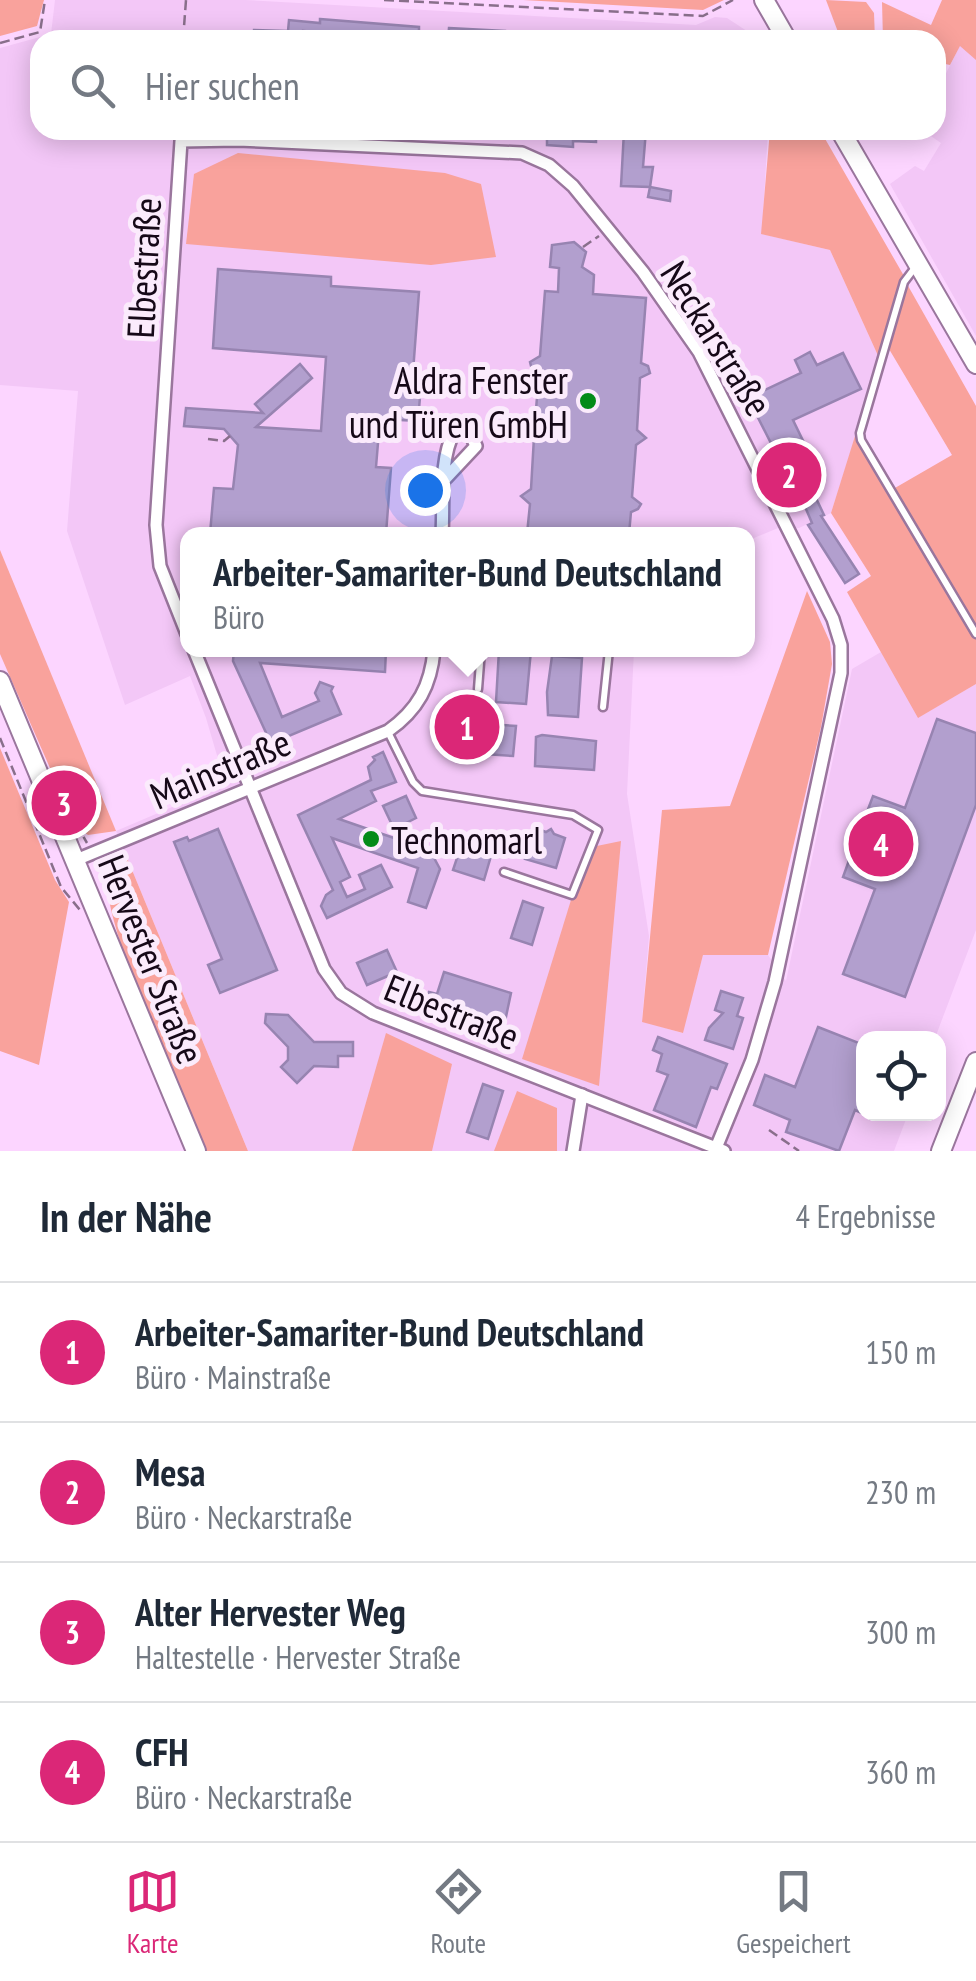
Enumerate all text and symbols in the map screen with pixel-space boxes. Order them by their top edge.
search box [30,30,946,140]
icon: search [65,58,120,113]
text: Hier suchen [145,61,300,110]
street label: Elbestraße [115,197,171,339]
street label: Neckarstraße [650,252,784,424]
place label: Aldra Fenster und Türen GmbH [349,355,569,448]
marker: Aldra Fenster und Türen GmbH [577,390,599,412]
pin: 2 [756,438,822,512]
your location [400,465,451,516]
popup [180,527,755,657]
text: Arbeiter-Samariter-Bund Deutschland [213,547,722,596]
text: Büro [213,596,265,638]
pin: 1 [434,690,500,764]
street label: Mainstraße [143,717,297,819]
pin: 3 [32,766,96,840]
pin: 4 [848,806,914,882]
place label: Technomarl [391,815,542,864]
marker: Technomarl [360,828,382,850]
street label: Hervester Straße [88,848,216,1070]
street label: Elbestraße [378,962,526,1060]
map controls [856,1031,946,1121]
button: locate [856,1031,946,1121]
text: In der Nähe [40,1189,212,1244]
text: 4 Ergebnisse [796,1195,936,1237]
text: Arbeiter-Samariter-Bund Deutschland [135,1307,644,1356]
text: 1 [65,1331,80,1373]
text: 150 m [865,1331,936,1373]
text: Büro · Mainstraße [135,1356,331,1398]
text: Mesa [135,1447,206,1496]
text: 2 [65,1471,80,1513]
text: 230 m [865,1471,936,1513]
text: Büro · Neckarstraße [135,1496,353,1538]
text: Alter Hervester Weg [135,1587,406,1636]
text: 3 [65,1611,80,1653]
text: 300 m [865,1611,936,1653]
text: Haltestelle · Hervester Straße [135,1636,461,1678]
text: CFH [135,1727,189,1776]
text: 4 [65,1751,80,1793]
text: 360 m [865,1751,936,1793]
text: Büro · Neckarstraße [135,1776,353,1818]
tab: Karte [125,1864,180,1961]
tab: Route [430,1864,486,1961]
tab: Gespeichert [736,1864,851,1961]

